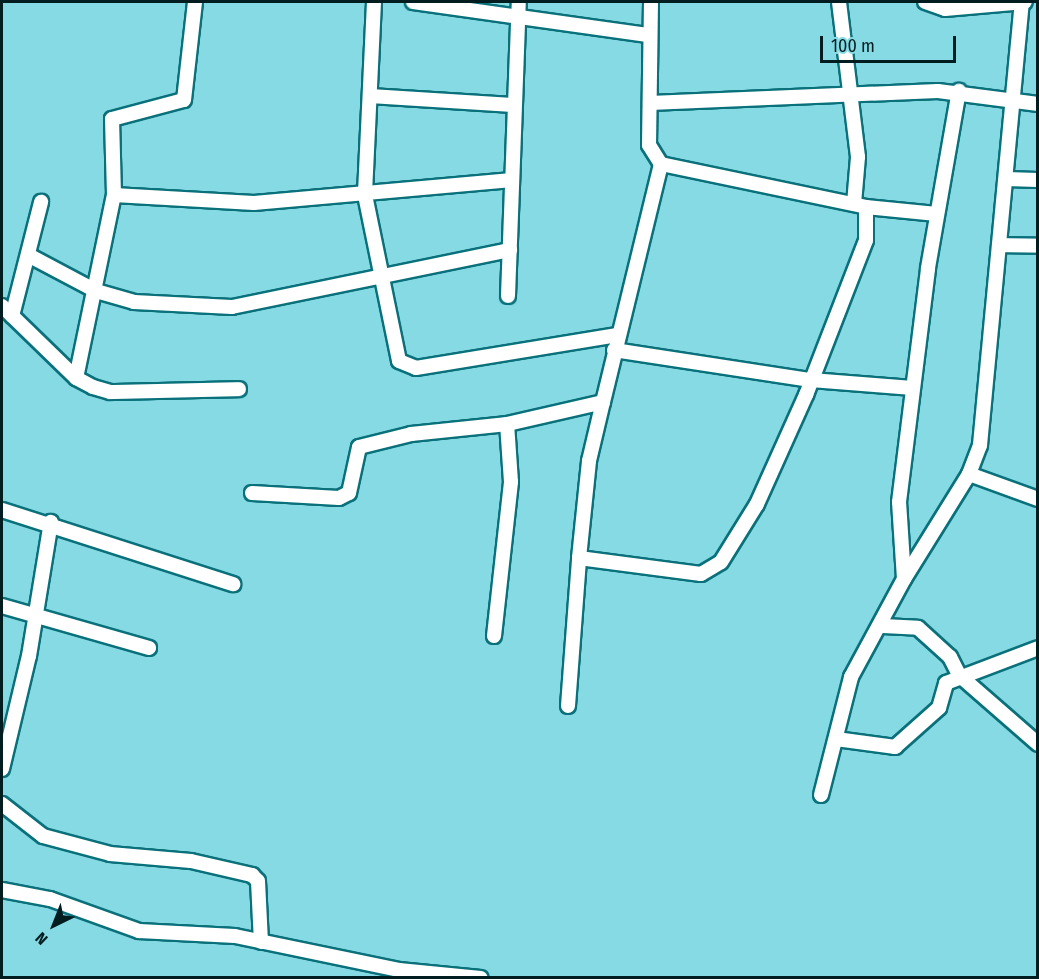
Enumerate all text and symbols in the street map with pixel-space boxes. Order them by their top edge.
scale bar [823,24,960,62]
text: 100 m [831,35,875,57]
north arrow [24,895,84,955]
text: N [31,928,51,949]

